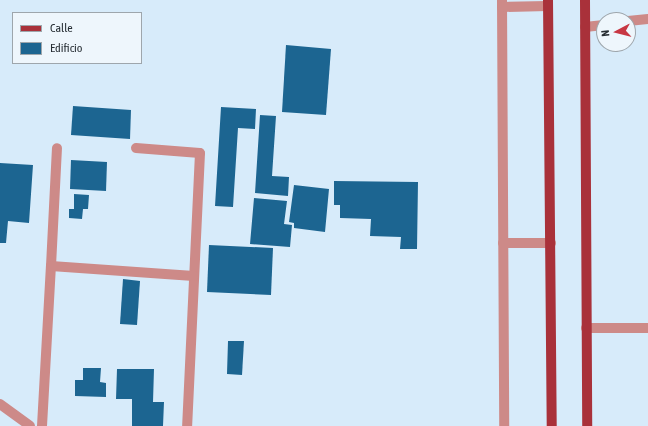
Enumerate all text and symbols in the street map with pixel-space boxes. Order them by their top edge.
legend [12,12,142,64]
north arrow [596,12,636,52]
text: Calle [50,21,73,35]
text: N [599,29,611,37]
text: Edificio [50,41,82,55]

